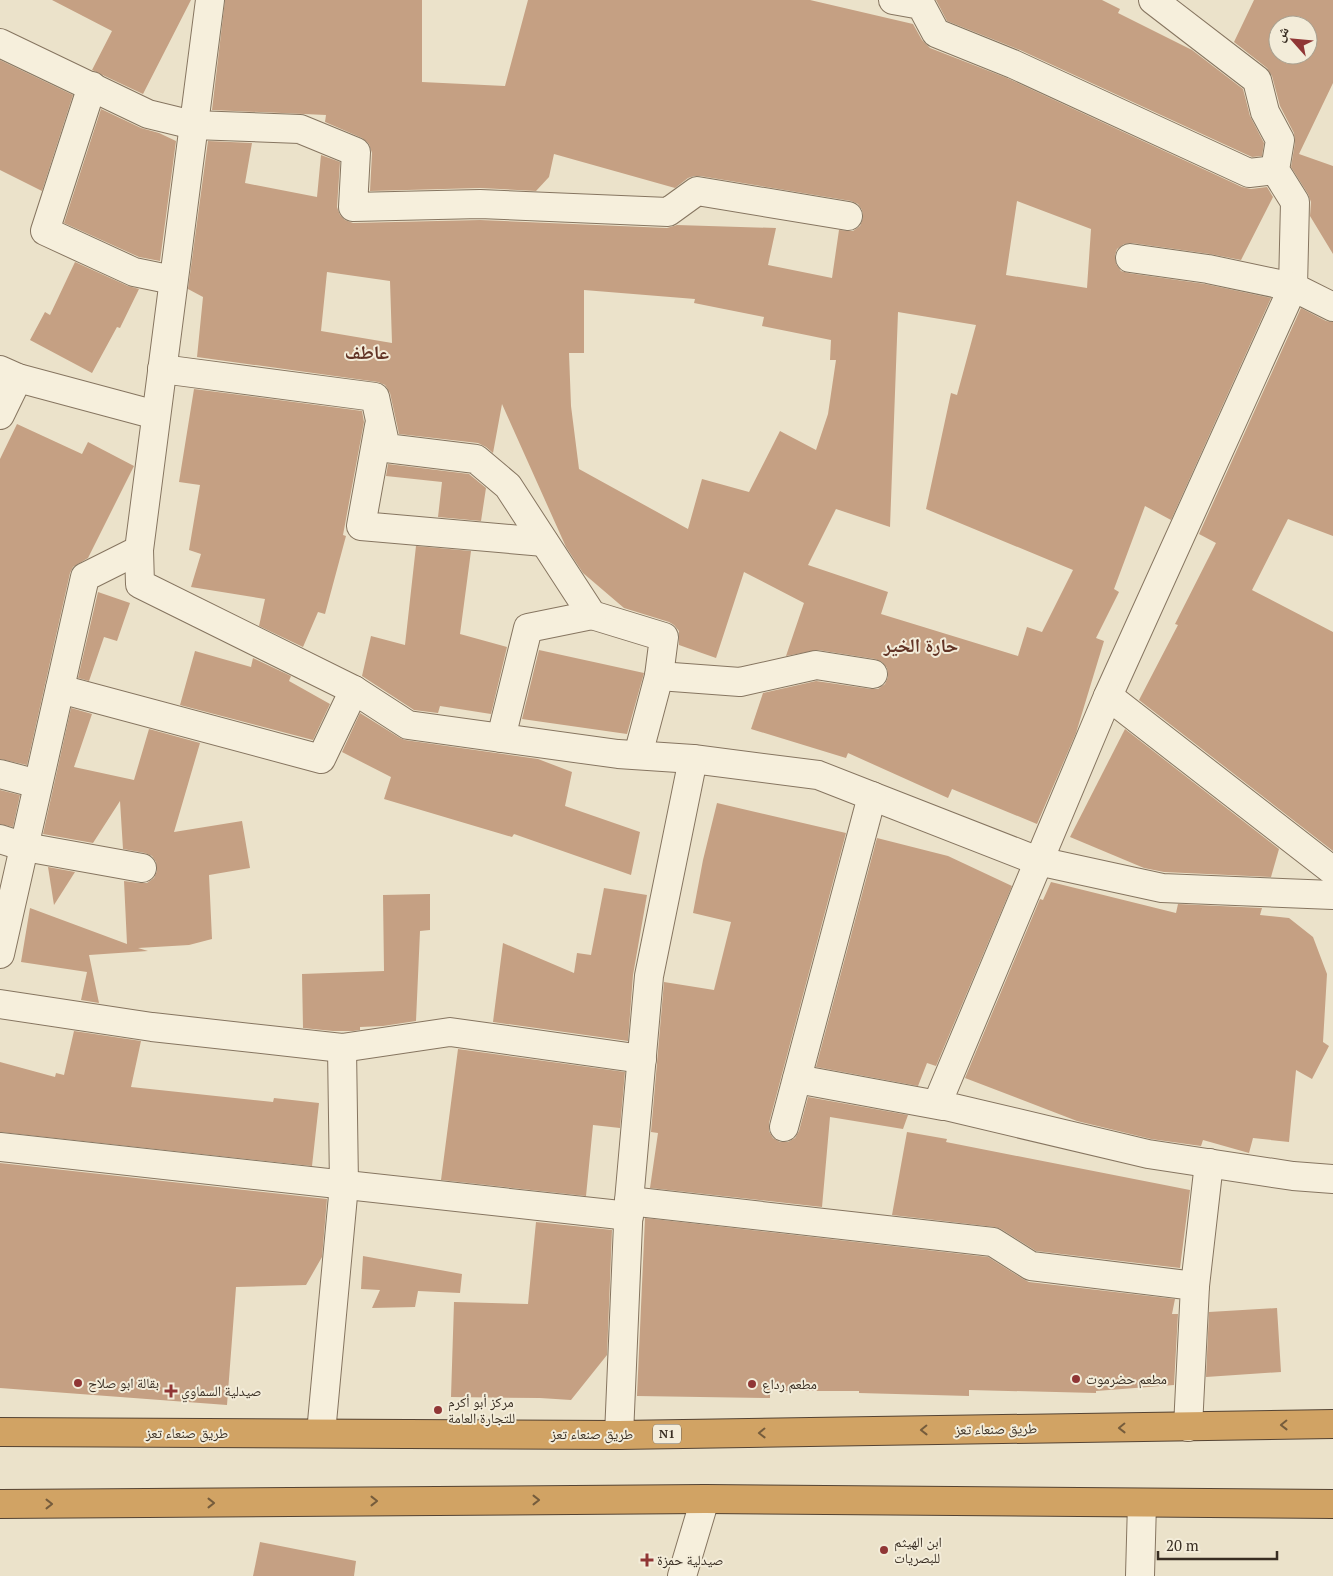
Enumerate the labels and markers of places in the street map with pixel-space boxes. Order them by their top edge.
place label: مطعم حضرموت [1086,1369,1167,1389]
place label: بقالة ابو صلاح [88,1373,159,1393]
marker: مطعم حضرموت [1070,1373,1082,1385]
place label: مطعم رداع [762,1374,817,1394]
marker: بقالة ابو صلاح [72,1377,84,1389]
marker: مطعم رداع [746,1378,758,1390]
place label: صيدلية السماوي [181,1381,262,1403]
marker: صيدلية السماوي [165,1385,177,1397]
place label: مركز أبو أكرم للتجارة العامة [448,1392,515,1427]
marker: مركز أبو أكرم للتجارة العامة [432,1404,444,1416]
place label: ابن الهيثم للبصريات [894,1532,942,1567]
marker: ابن الهيثم للبصريات [878,1544,890,1556]
place label: صيدلية حمزة [657,1550,723,1569]
marker: صيدلية حمزة [641,1554,653,1566]

